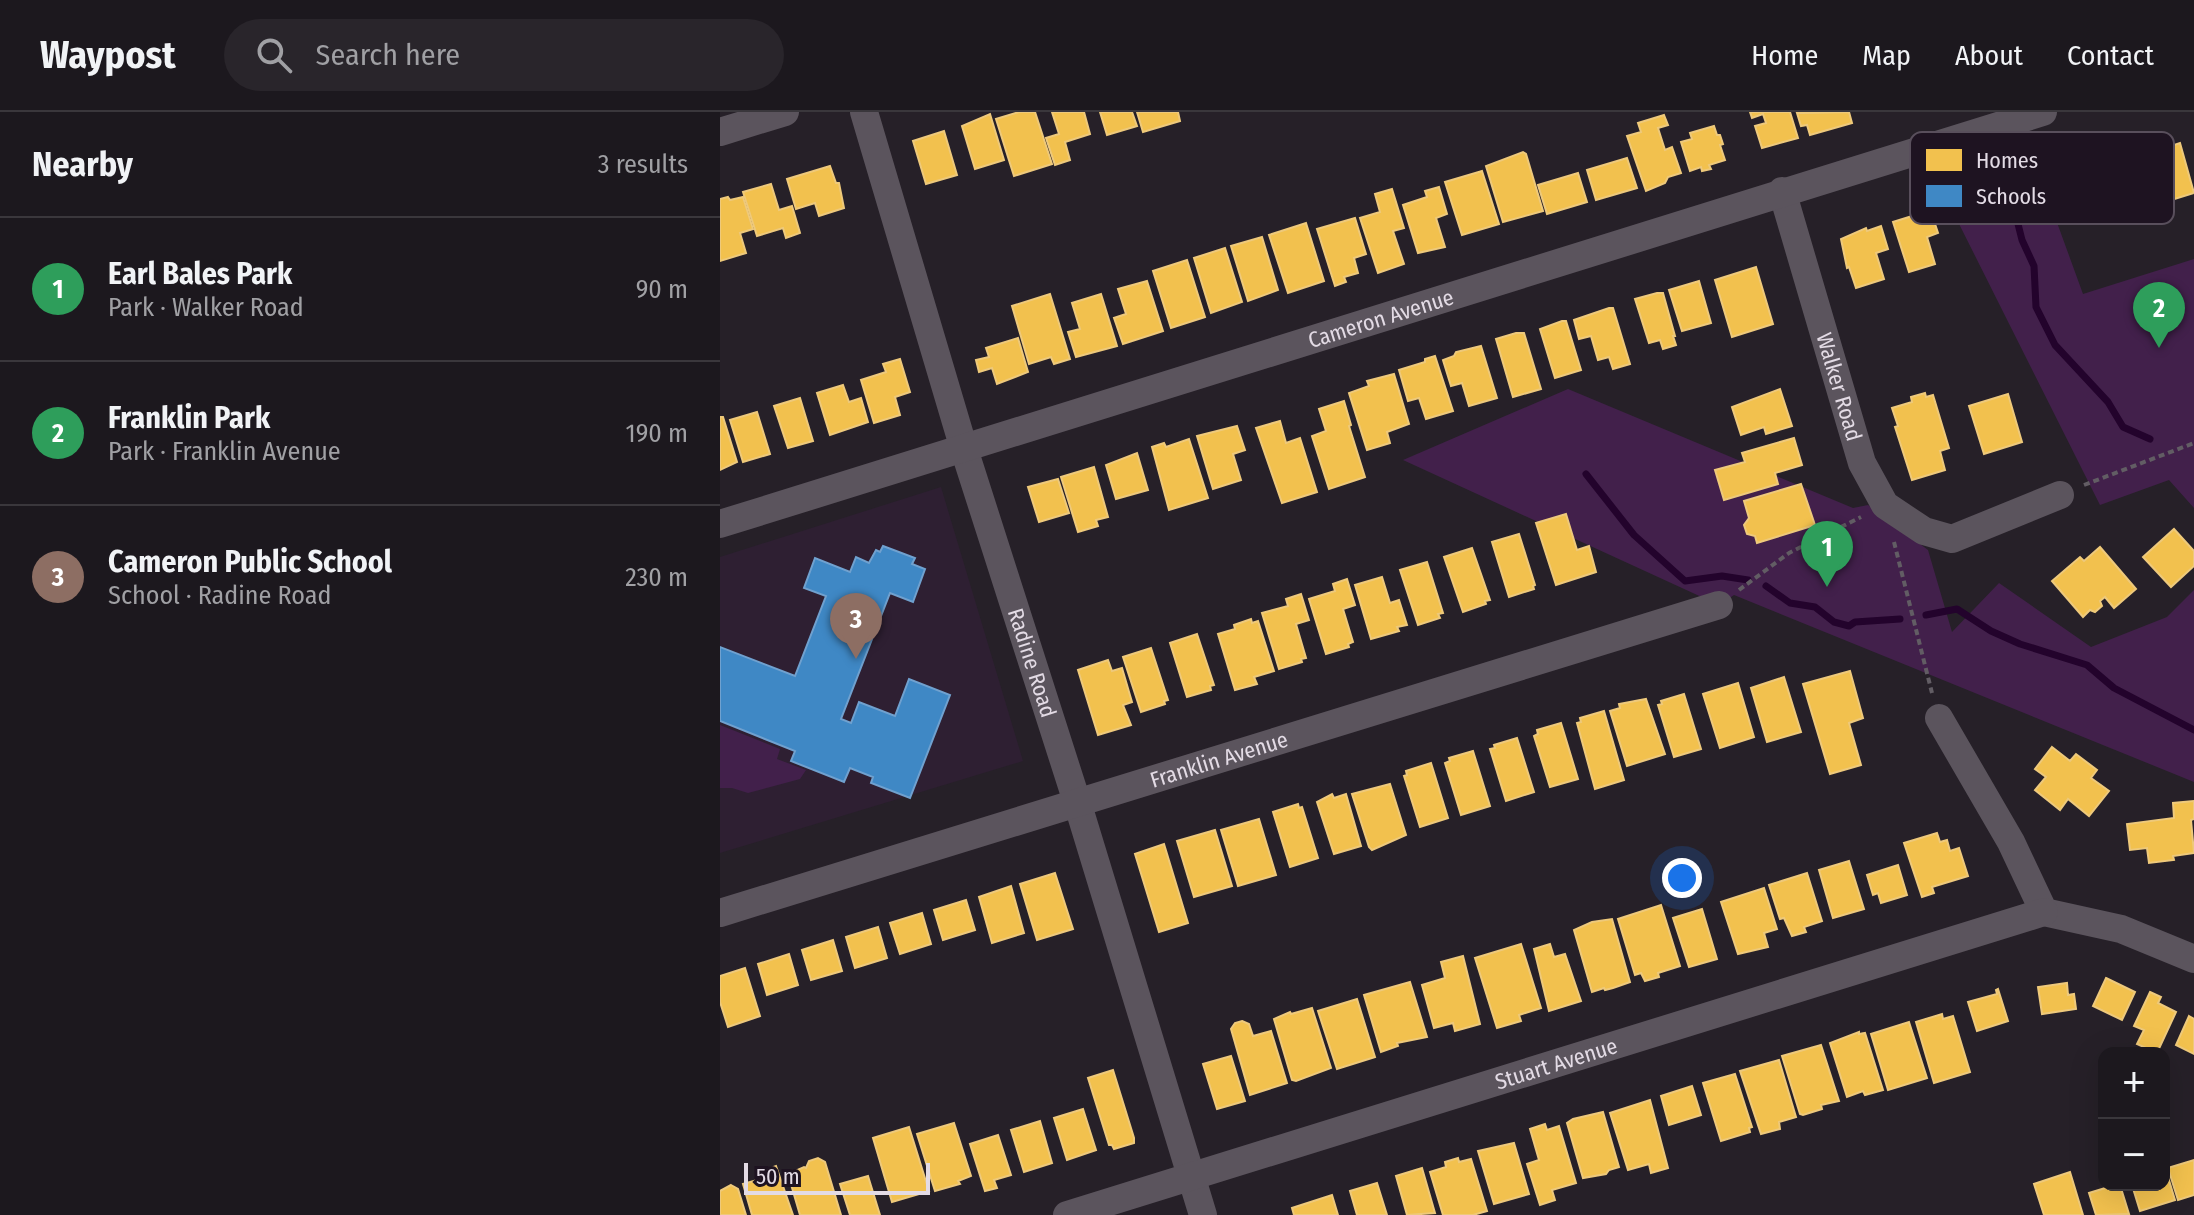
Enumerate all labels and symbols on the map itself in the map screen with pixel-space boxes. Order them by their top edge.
legend [1910,132,2174,224]
text: Homes [1976,147,2038,174]
text: Schools [1976,183,2046,210]
pin: 2 [2133,282,2185,348]
street label: Cameron Avenue [1305,283,1457,354]
street label: Walker Road [1811,329,1868,444]
pin: 1 [1801,521,1853,587]
pin: 3 [830,593,882,659]
street label: Radine Road [1002,605,1063,721]
street label: Franklin Avenue [1147,725,1291,793]
your location [1662,858,1702,898]
street label: Stuart Avenue [1492,1032,1620,1095]
scale bar [744,1159,930,1195]

